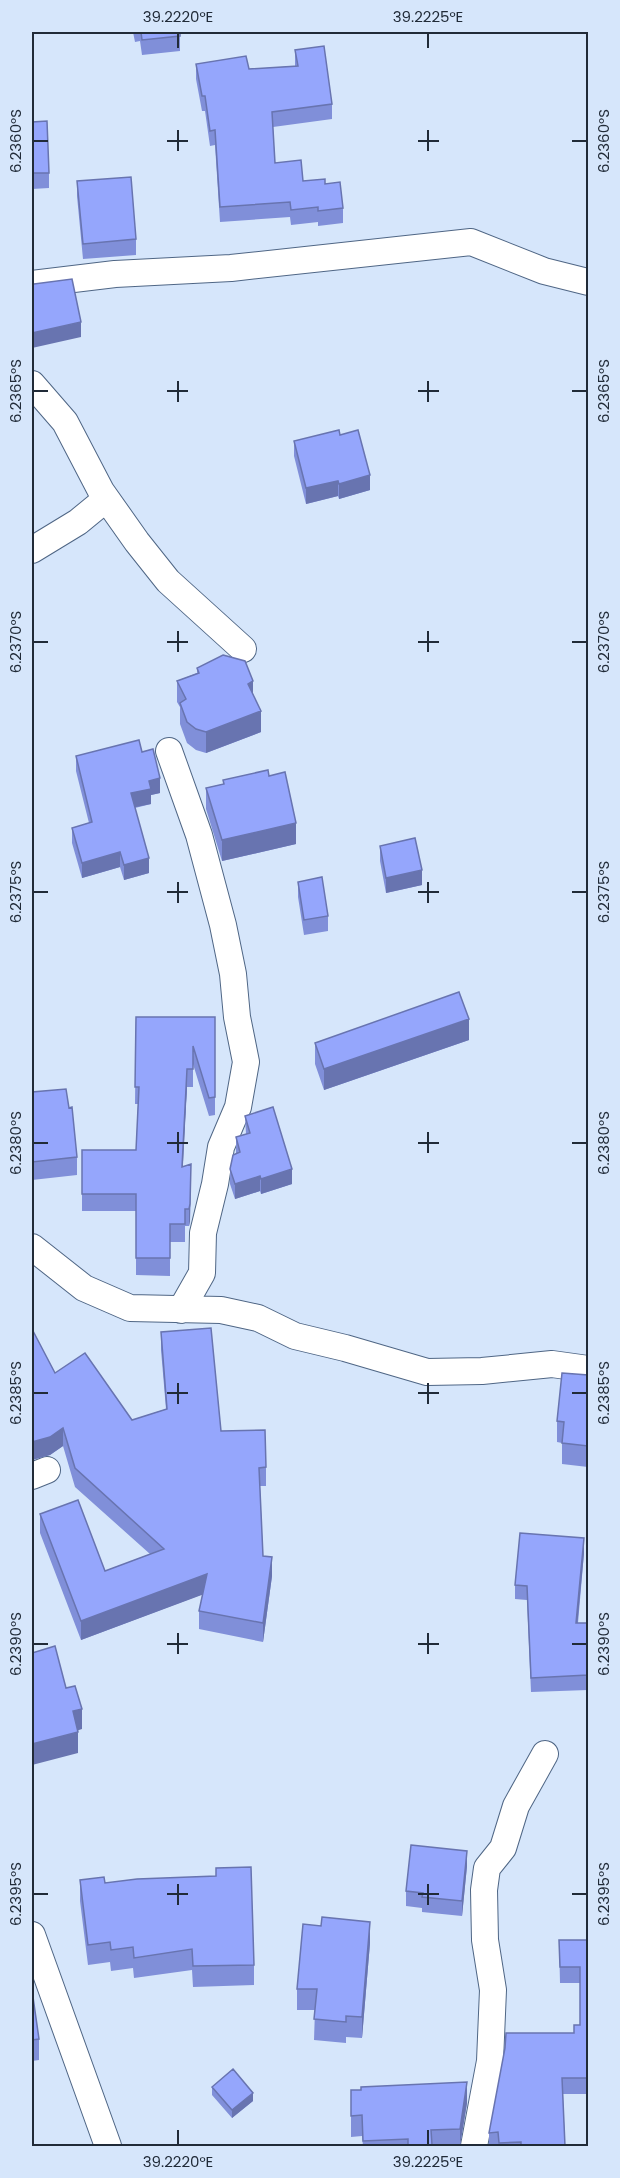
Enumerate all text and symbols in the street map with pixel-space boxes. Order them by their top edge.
text: 39.2220°E [143,6,213,27]
text: 39.2225°E [393,6,463,27]
text: 6.2360°S [5,109,26,173]
text: 6.2360°S [593,109,614,173]
text: 6.2365°S [5,359,26,423]
text: 6.2365°S [593,359,614,423]
text: 6.2370°S [5,611,26,673]
text: 6.2370°S [593,611,614,673]
text: 6.2375°S [5,861,26,923]
text: 6.2375°S [593,861,614,923]
text: 6.2380°S [5,1111,26,1175]
text: 6.2380°S [593,1111,614,1175]
text: 6.2385°S [5,1361,26,1425]
text: 6.2385°S [593,1361,614,1425]
text: 6.2390°S [5,1612,26,1676]
text: 6.2390°S [593,1612,614,1676]
text: 6.2395°S [5,1862,26,1926]
text: 6.2395°S [593,1862,614,1926]
text: 39.2220°E [143,2151,213,2172]
text: 39.2225°E [393,2151,463,2172]

